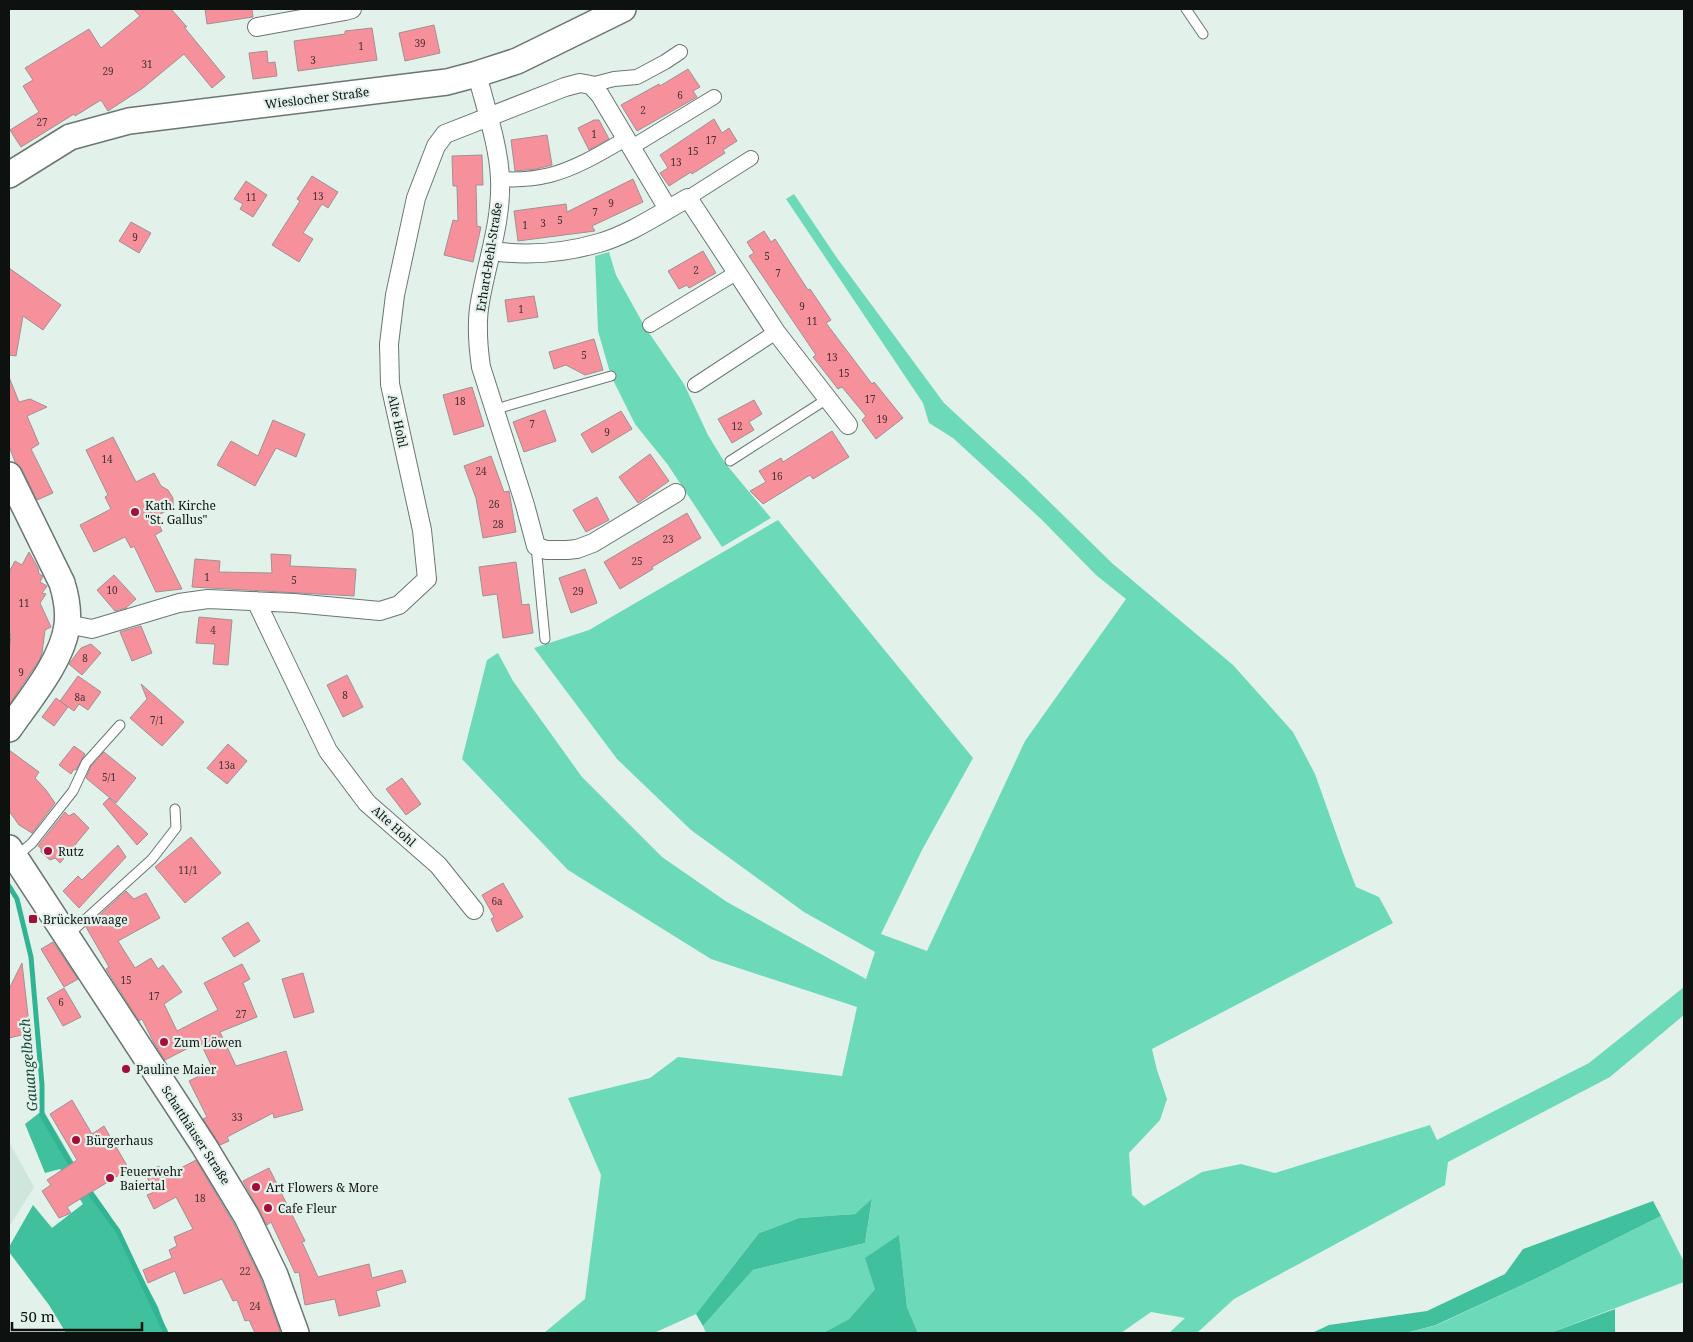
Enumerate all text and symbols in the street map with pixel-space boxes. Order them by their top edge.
house number: 39 [414,36,426,50]
house number: 1 [358,39,364,53]
house number: 3 [310,53,316,67]
house number: 31 [141,57,153,71]
house number: 29 [102,64,114,78]
street label: Wieslocher Straße [264,83,370,113]
house number: 6 [677,88,683,102]
house number: 2 [640,103,646,117]
house number: 27 [36,115,48,129]
house number: 1 [591,127,597,141]
house number: 17 [705,133,717,147]
house number: 15 [687,144,699,158]
house number: 13 [670,155,682,169]
house number: 13 [312,189,324,203]
house number: 11 [245,190,257,204]
house number: 9 [608,196,614,210]
street label: Erhard-Behl-Straße [472,201,506,313]
house number: 7 [592,205,598,219]
house number: 5 [557,213,563,227]
house number: 3 [540,216,546,230]
house number: 1 [522,218,528,232]
house number: 9 [132,230,138,244]
house number: 5 [764,249,770,263]
house number: 2 [693,263,699,277]
house number: 7 [775,266,781,280]
house number: 9 [799,299,805,313]
house number: 1 [518,302,524,316]
house number: 11 [806,314,818,328]
house number: 5 [581,348,587,362]
house number: 13 [826,350,838,364]
house number: 15 [838,366,850,380]
house number: 17 [864,392,876,406]
street label: Alte Hohl [384,393,412,449]
house number: 18 [454,394,466,408]
house number: 19 [876,412,888,426]
house number: 7 [529,417,535,431]
house number: 12 [731,419,743,433]
house number: 9 [604,425,610,439]
house number: 14 [101,452,113,466]
house number: 24 [475,464,487,478]
house number: 16 [771,469,783,483]
place label: Kath. Kirche "St. Gallus" [145,497,216,528]
house number: 26 [488,497,500,511]
marker: Kath. Kirche "St. Gallus" [129,506,141,518]
house number: 28 [492,517,504,531]
house number: 23 [662,532,674,546]
house number: 25 [631,554,643,568]
house number: 1 [204,570,210,584]
house number: 5 [291,573,297,587]
house number: 10 [106,583,118,597]
house number: 29 [572,584,584,598]
house number: 11 [18,596,30,610]
house number: 4 [210,623,216,637]
house number: 8 [82,651,88,665]
house number: 9 [18,665,24,679]
house number: 8 [342,688,348,702]
house number: 8a [74,690,86,704]
house number: 7/1 [150,713,164,727]
house number: 13a [219,758,236,772]
house number: 5/1 [102,770,116,784]
street label: Alte Hohl [368,802,420,850]
place label: Rutz [58,843,84,860]
marker: Rutz [42,845,54,857]
house number: 11/1 [178,863,198,877]
house number: 6a [491,894,503,908]
place label: Brückenwaage [43,911,128,928]
marker: Brückenwaage [27,913,39,925]
house number: 15 [120,973,132,987]
house number: 17 [148,989,160,1003]
house number: 6 [58,995,64,1009]
house number: 27 [235,1007,247,1021]
water label: Gauangelbach [14,1017,42,1112]
place label: Zum Löwen [174,1034,242,1051]
marker: Zum Löwen [158,1036,170,1048]
place label: Pauline Maier [136,1061,217,1078]
marker: Pauline Maier [120,1063,132,1075]
street label: Schatthäuser Straße [158,1082,234,1188]
house number: 33 [231,1110,243,1124]
place label: Bürgerhaus [86,1132,153,1149]
marker: Bürgerhaus [70,1134,82,1146]
place label: Feuerwehr Baiertal [120,1163,183,1194]
marker: Feuerwehr Baiertal [104,1172,116,1184]
place label: Art Flowers & More [266,1179,378,1196]
marker: Art Flowers & More [250,1181,262,1193]
house number: 18 [194,1191,206,1205]
place label: Cafe Fleur [278,1200,337,1217]
marker: Cafe Fleur [262,1202,274,1214]
house number: 22 [239,1264,251,1278]
house number: 24 [249,1299,261,1313]
scale bar [12,1300,142,1332]
text: 50 m [20,1306,55,1326]

